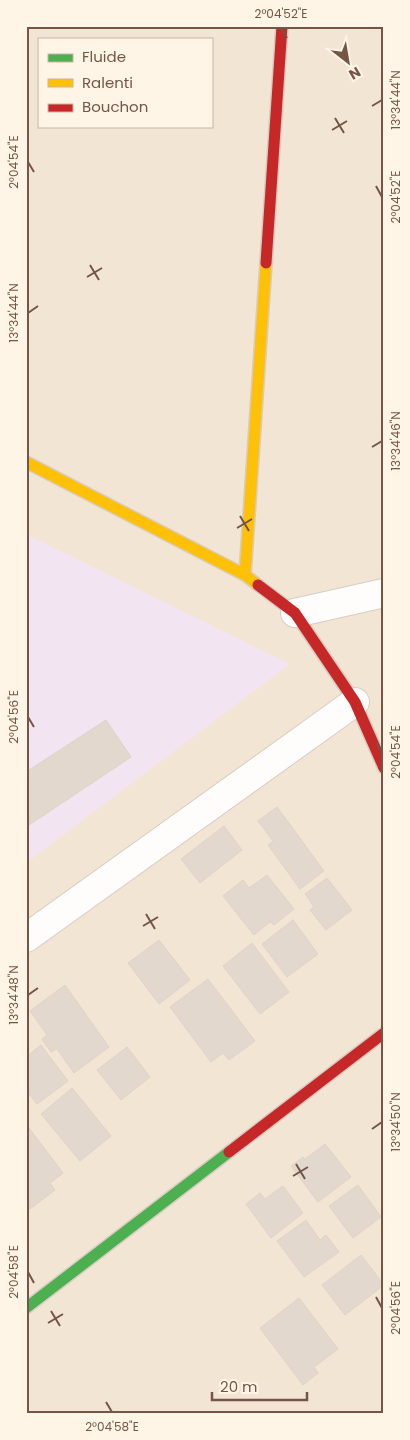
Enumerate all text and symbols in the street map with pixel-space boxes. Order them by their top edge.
text: 2°04'52"E [255,5,307,22]
legend [38,38,212,128]
north arrow [322,38,372,88]
text: Fluide [82,46,126,67]
text: N [345,62,364,84]
text: 13°34'44"N [387,70,404,130]
text: Ralenti [82,72,133,93]
text: Bouchon [82,96,148,117]
text: 2°04'54"E [5,135,22,189]
text: 2°04'52"E [387,171,404,223]
text: 13°34'44"N [5,283,22,343]
text: 13°34'46"N [387,411,404,471]
text: 2°04'56"E [5,690,22,744]
text: 2°04'54"E [387,725,404,779]
text: 13°34'48"N [5,965,22,1025]
text: 13°34'50"N [387,1092,404,1152]
text: 2°04'58"E [5,1245,22,1299]
text: 2°04'56"E [387,1281,404,1335]
scale bar [212,1370,308,1402]
text: 20 m [220,1376,258,1397]
text: 2°04'58"E [85,1418,139,1435]

